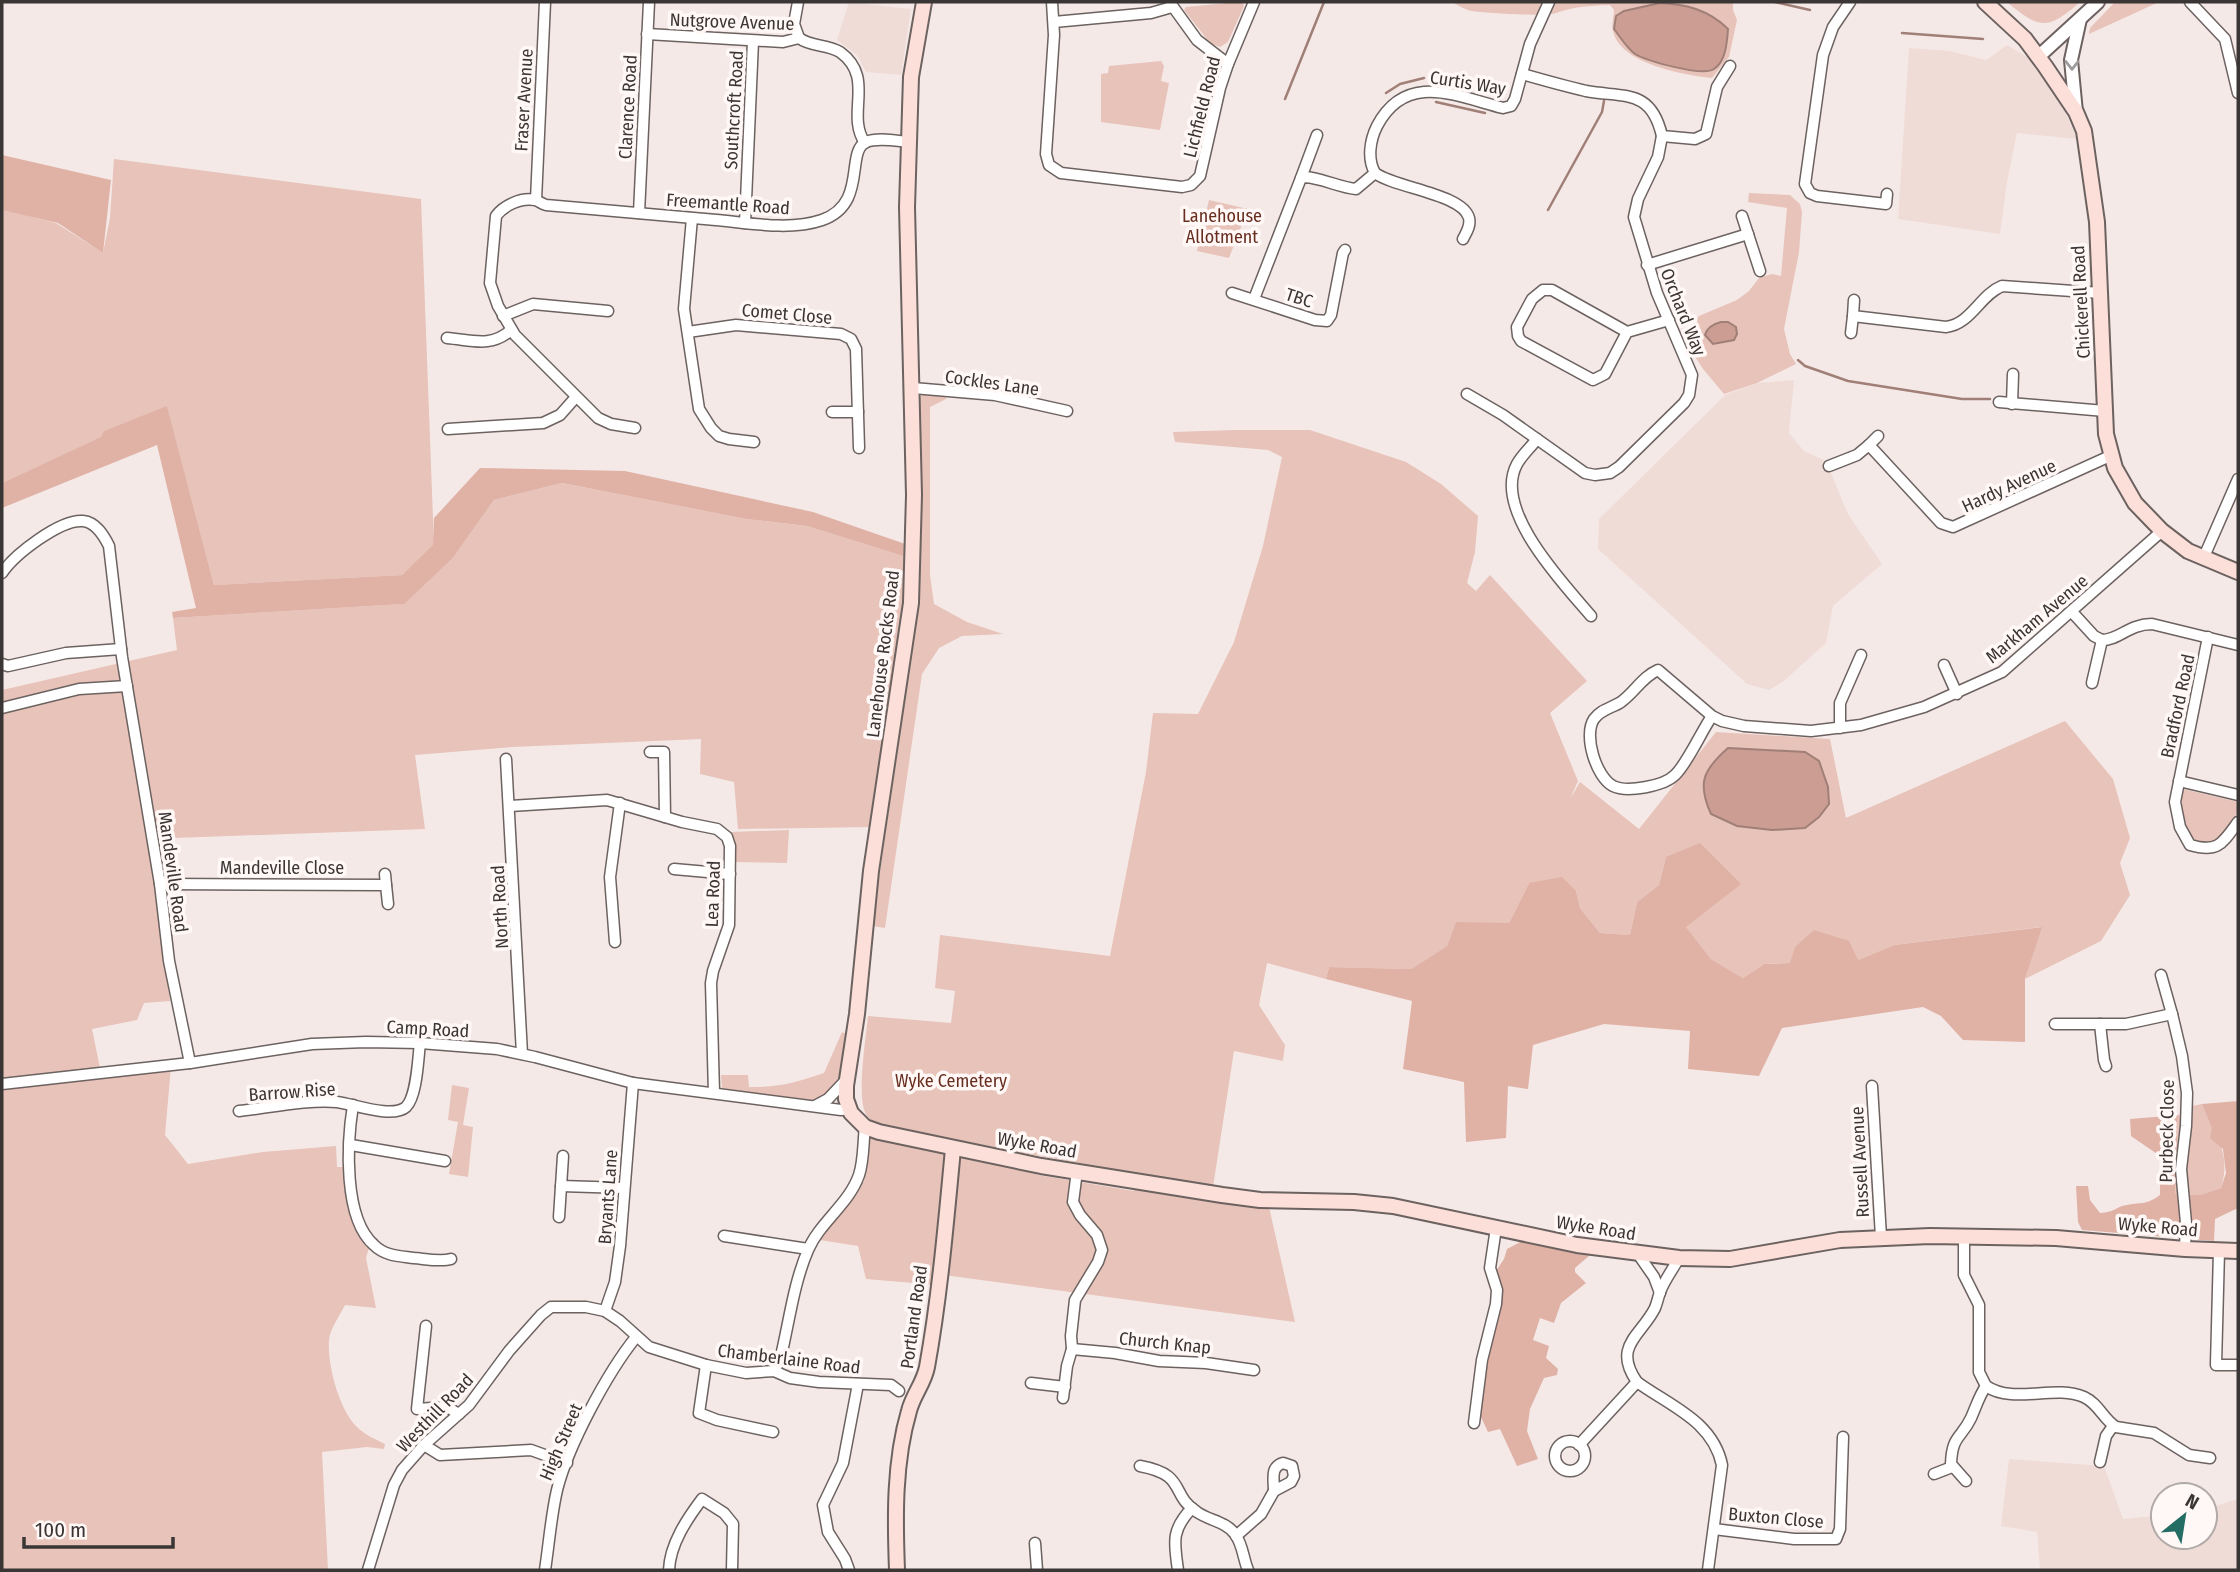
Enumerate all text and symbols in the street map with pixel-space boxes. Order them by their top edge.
street label: Nutgrove Avenue [669,9,795,35]
street label: Fraser Avenue [510,48,538,152]
street label: Southcroft Road [720,50,748,170]
street label: Clarence Road [614,54,642,160]
street label: Lichfield Road [1179,54,1225,160]
one-way arrow [2064,60,2080,71]
street label: Curtis Way [1429,66,1507,100]
street label: Freemantle Road [665,189,791,219]
park label: Lanehouse Allotment [1182,205,1262,248]
street label: Chickerell Road [2067,245,2095,359]
street label: Orchard Way [1656,265,1710,359]
street label: TBC [1283,283,1315,313]
street label: Comet Close [741,299,833,329]
street label: Cockles Lane [943,366,1041,401]
street label: Hardy Avenue [1958,455,2060,517]
street label: Lanehouse Rocks Road [862,569,904,739]
street label: Markham Avenue [1981,570,2093,668]
street label: Bradford Road [2156,652,2200,760]
street label: Mandeville Road [154,810,192,934]
street label: Mandeville Close [220,857,344,879]
street label: Lea Road [701,860,725,928]
street label: North Road [487,865,513,949]
street label: Camp Road [386,1016,470,1042]
park label: Wyke Cemetery [895,1070,1007,1092]
street label: Barrow Rise [248,1078,336,1106]
street label: Purbeck Close [2155,1079,2179,1183]
street label: Russell Avenue [1846,1106,1874,1218]
street label: Wyke Road [996,1127,1078,1163]
street label: Bryants Lane [594,1149,622,1245]
street label: Wyke Road [1555,1211,1637,1245]
street label: Wyke Road [2117,1213,2199,1241]
street label: Portland Road [896,1264,932,1370]
street label: Church Knap [1118,1327,1212,1359]
street label: Chamberlaine Road [716,1339,862,1379]
street label: Westhill Road [392,1369,478,1457]
street label: High Street [535,1400,587,1484]
north arrow [2149,1481,2219,1551]
text: N [2182,1489,2203,1515]
street label: Buxton Close [1727,1503,1825,1533]
scale bar [24,1506,173,1550]
text: 100 m [35,1517,86,1543]

